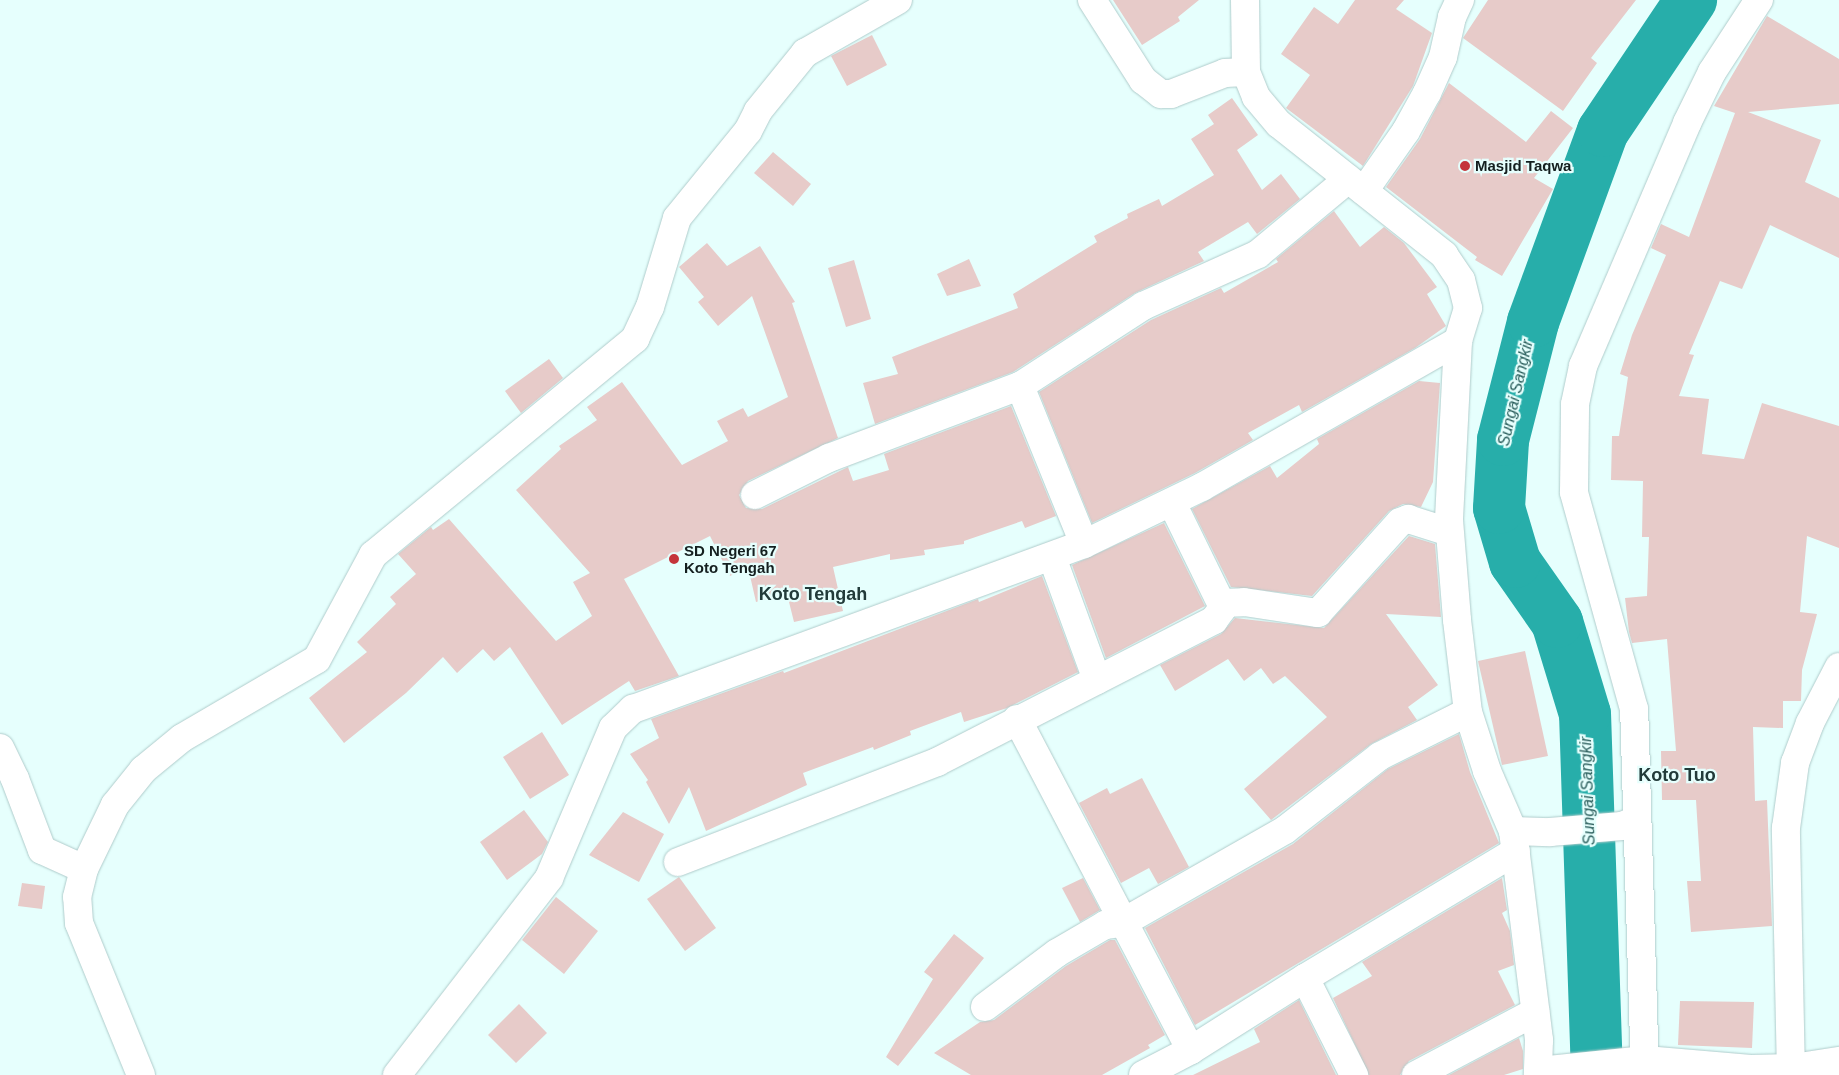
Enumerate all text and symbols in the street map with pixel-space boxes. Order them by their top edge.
place label: Masjid Taqwa [1475,157,1571,175]
marker: Masjid Taqwa [1459,160,1471,172]
water label: Sungai Sangkir [1494,338,1538,448]
place label: SD Negeri 67 Koto Tengah [684,541,777,576]
marker: SD Negeri 67 Koto Tengah [668,553,680,565]
district label: Koto Tengah [759,583,867,605]
water label: Sungai Sangkir [1577,736,1599,846]
district label: Koto Tuo [1638,764,1716,786]

